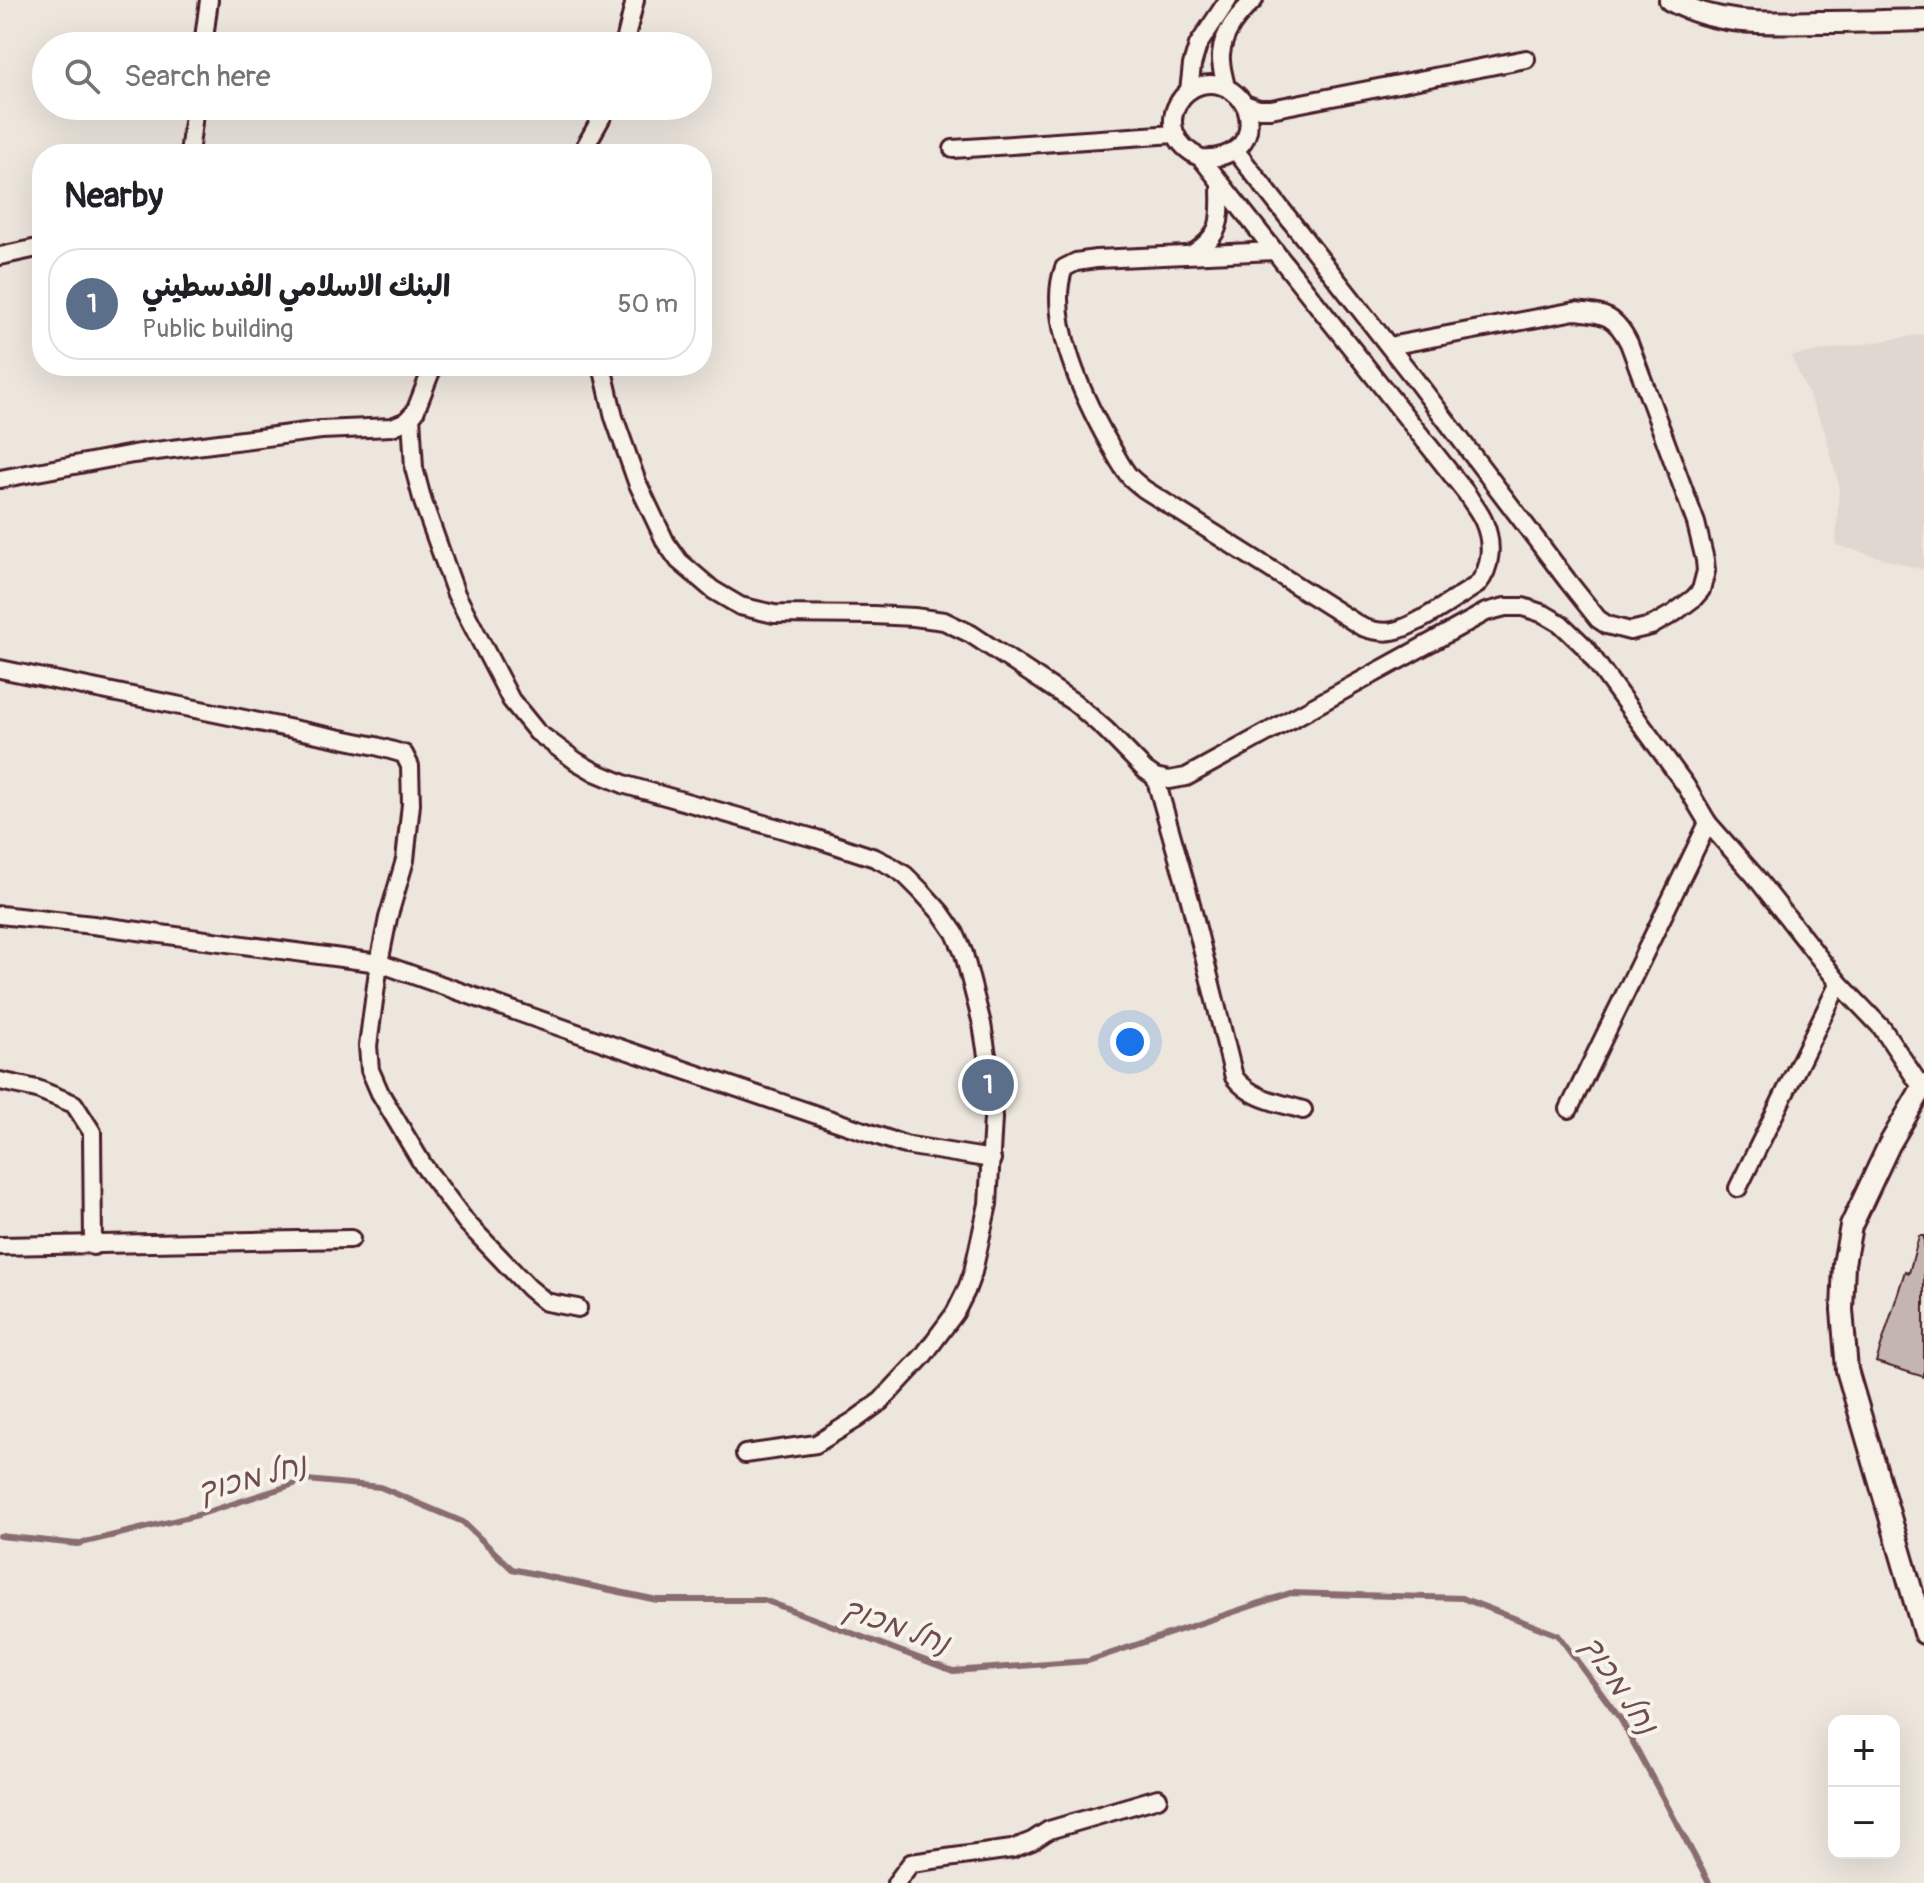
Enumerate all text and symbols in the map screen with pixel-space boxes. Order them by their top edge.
search box [32,32,712,120]
icon: search [60,54,104,98]
text: Search here [124,58,271,95]
text: Nearby [64,175,163,218]
text: البنك الاسلامي الفدسطيني [142,268,450,305]
text: 1 [87,288,97,320]
text: 50 m [617,288,678,320]
text: Public building [142,313,293,345]
your location [1110,1022,1150,1062]
pin: 1 [962,1055,1014,1115]
water label: נחל מכוך [194,1445,312,1510]
water label: נחל מכוך [838,1590,956,1663]
water label: נחל מכוך [1573,1629,1667,1743]
map controls [1828,1715,1900,1859]
button: + [1828,1715,1900,1787]
button: − [1828,1787,1900,1859]

